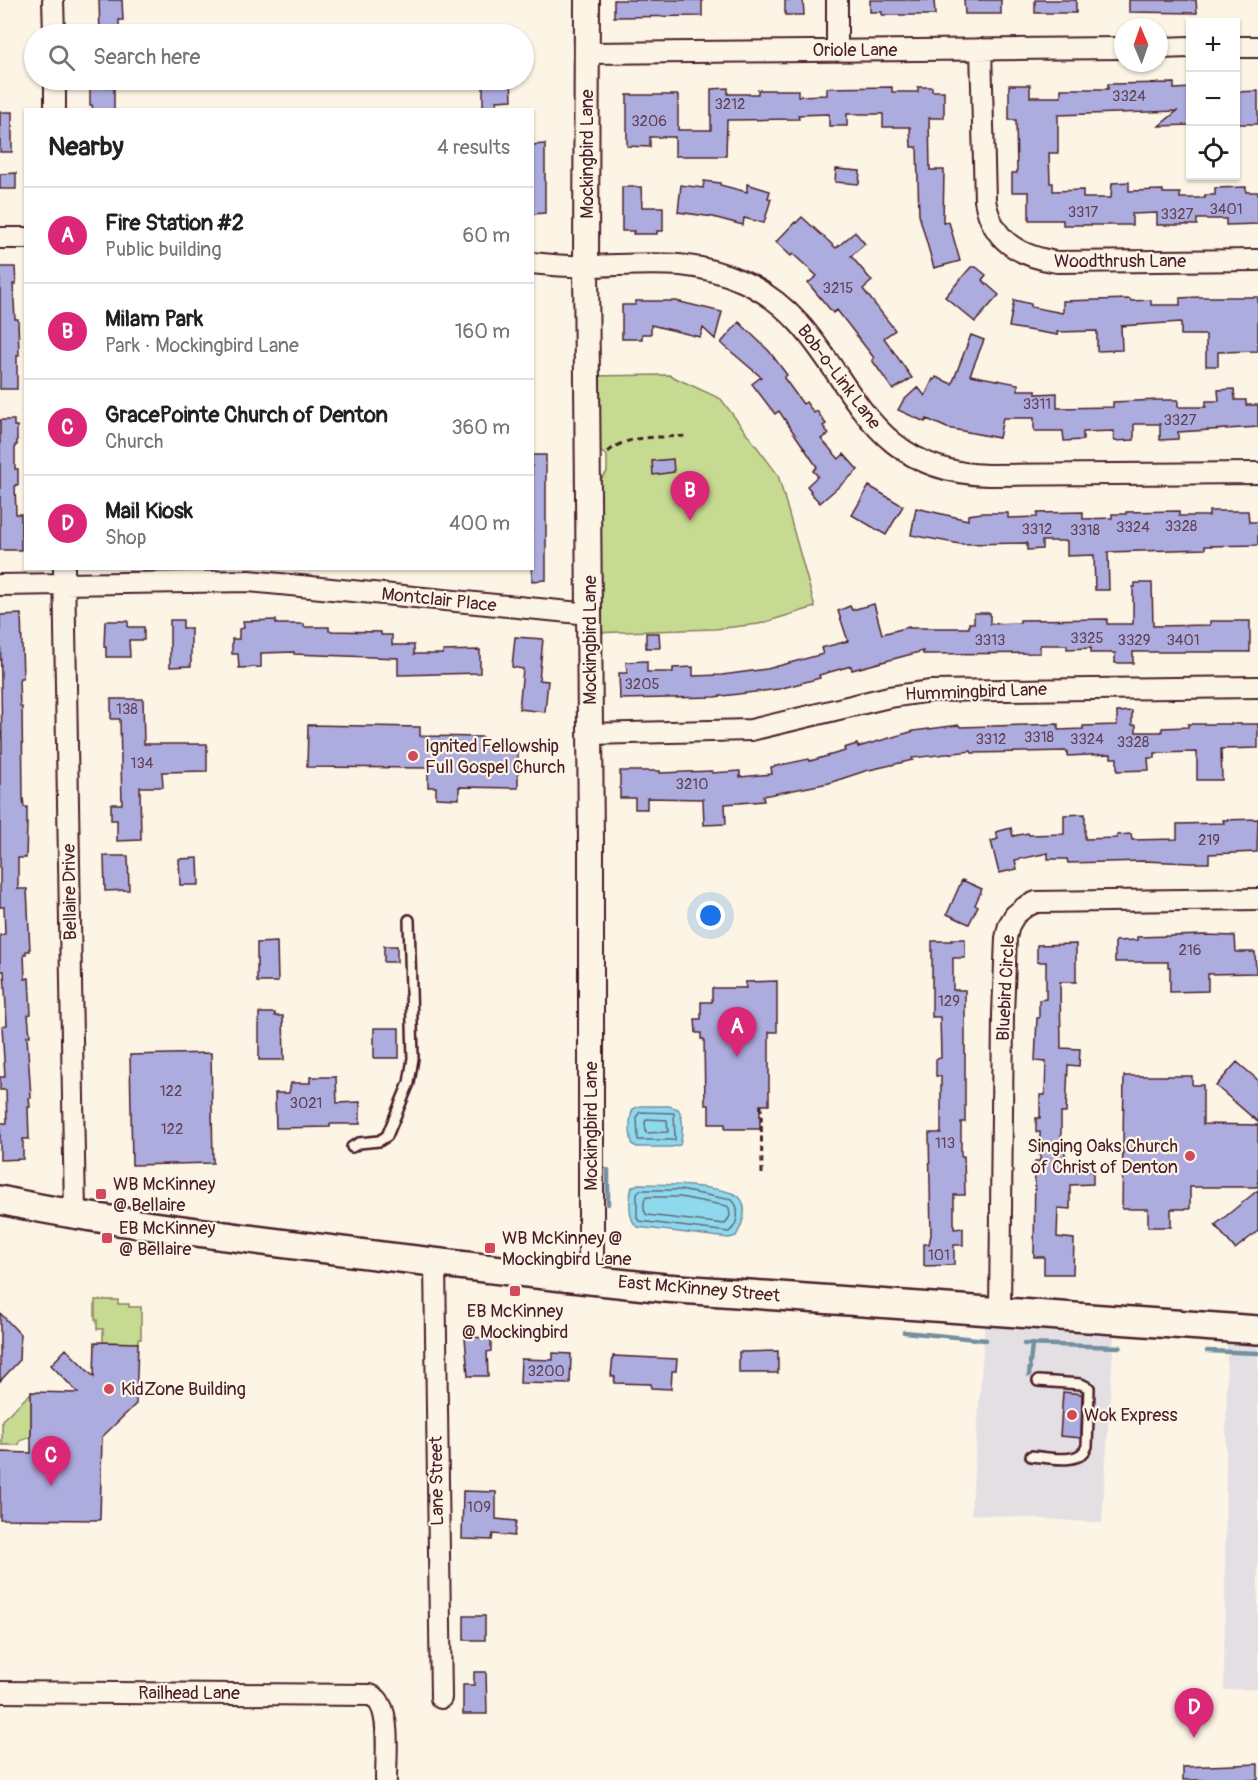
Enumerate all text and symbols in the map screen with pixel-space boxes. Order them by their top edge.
north arrow [1114,18,1168,72]
map controls [1186,18,1240,180]
button: + [1186,18,1240,72]
search box [24,24,534,90]
street label: Oriole Lane [813,39,898,62]
icon: search [45,41,78,74]
text: Search here [93,43,200,71]
button: − [1186,72,1240,126]
house number: 3324 [1112,87,1146,106]
street label: Mockingbird Lane [576,89,599,219]
house number: 3212 [714,95,746,114]
house number: 3206 [631,112,667,131]
button: locate [1186,126,1240,180]
text: Nearby [48,131,124,163]
text: 4 results [437,135,510,160]
house number: 3401 [1209,200,1243,219]
house number: 3317 [1068,203,1098,222]
house number: 3327 [1160,205,1194,224]
text: Fire Station #2 [105,209,244,237]
text: A [61,223,74,248]
text: 60 m [463,223,510,248]
text: Public building [105,237,221,262]
street label: Woodthrush Lane [1054,250,1186,273]
house number: 3215 [823,279,853,298]
text: Milam Park [105,305,203,333]
text: B [62,319,73,344]
text: 160 m [455,319,510,344]
street label: Bob-o-Link Lane [792,320,886,434]
text: Park · Mockingbird Lane [105,333,299,358]
house number: 3311 [1023,395,1051,414]
text: GracePointe Church of Denton [105,401,388,429]
house number: 3327 [1163,411,1197,430]
text: C [61,415,74,440]
text: 360 m [451,415,510,440]
text: Church [105,429,163,454]
pin: B [670,472,710,521]
text: Mail Kiosk [105,497,193,525]
text: D [61,511,74,536]
text: 400 m [449,511,510,536]
house number: 3328 [1165,517,1198,536]
house number: 3324 [1116,518,1150,537]
house number: 3312 [1022,520,1053,539]
house number: 3318 [1070,521,1101,540]
text: Shop [105,525,146,550]
street label: Mockingbird Lane [579,575,602,705]
street label: Montclair Place [380,583,498,617]
house number: 3325 [1070,629,1104,648]
house number: 3313 [975,631,1005,650]
house number: 3329 [1118,631,1150,650]
house number: 3401 [1166,631,1200,650]
house number: 3205 [624,675,660,694]
street label: Hummingbird Lane [905,678,1047,706]
house number: 138 [116,700,138,719]
house number: 3318 [1024,728,1055,747]
house number: 3312 [976,730,1007,749]
house number: 3324 [1070,730,1104,749]
house number: 3328 [1117,733,1150,752]
place label: Ignited Fellowship Full Gospel Church [425,735,565,779]
marker: Ignited Fellowship Full Gospel Church [406,749,420,763]
house number: 134 [131,754,154,773]
house number: 3210 [676,775,708,794]
house number: 219 [1198,831,1220,850]
street label: Bellaire Drive [58,843,82,940]
your location [696,901,725,930]
street label: Bluebird Circle [992,934,1020,1042]
house number: 216 [1179,941,1201,960]
house number: 129 [938,992,960,1011]
pin: A [718,1008,756,1057]
street label: Mockingbird Lane [580,1061,603,1191]
house number: 122 [160,1082,182,1101]
house number: 3021 [290,1094,322,1113]
house number: 122 [161,1120,183,1139]
house number: 113 [935,1134,955,1153]
place label: Singing Oaks Church of Christ of Denton [1027,1135,1178,1179]
marker: Singing Oaks Church of Christ of Denton [1183,1149,1197,1163]
place label: WB McKinney @ Bellaire [113,1173,216,1217]
marker: WB McKinney @ Bellaire [94,1187,108,1201]
place label: EB McKinney @ Bellaire [119,1217,216,1261]
place label: WB McKinney @ Mockingbird Lane [502,1227,632,1271]
marker: EB McKinney @ Bellaire [100,1231,114,1245]
marker: WB McKinney @ Mockingbird Lane [483,1241,497,1255]
house number: 101 [928,1246,950,1265]
street label: East McKinney Street [617,1270,782,1308]
marker: EB McKinney @ Mockingbird [508,1284,522,1298]
place label: EB McKinney @ Mockingbird [462,1300,568,1344]
house number: 3200 [527,1362,565,1381]
place label: KidZone Building [121,1378,246,1401]
marker: KidZone Building [102,1382,116,1396]
place label: Wok Express [1084,1404,1177,1427]
marker: Wok Express [1065,1408,1079,1422]
street label: Lane Street [425,1435,449,1526]
pin: C [32,1436,70,1486]
house number: 109 [467,1498,491,1517]
street label: Railhead Lane [138,1682,240,1705]
pin: D [1174,1688,1214,1738]

